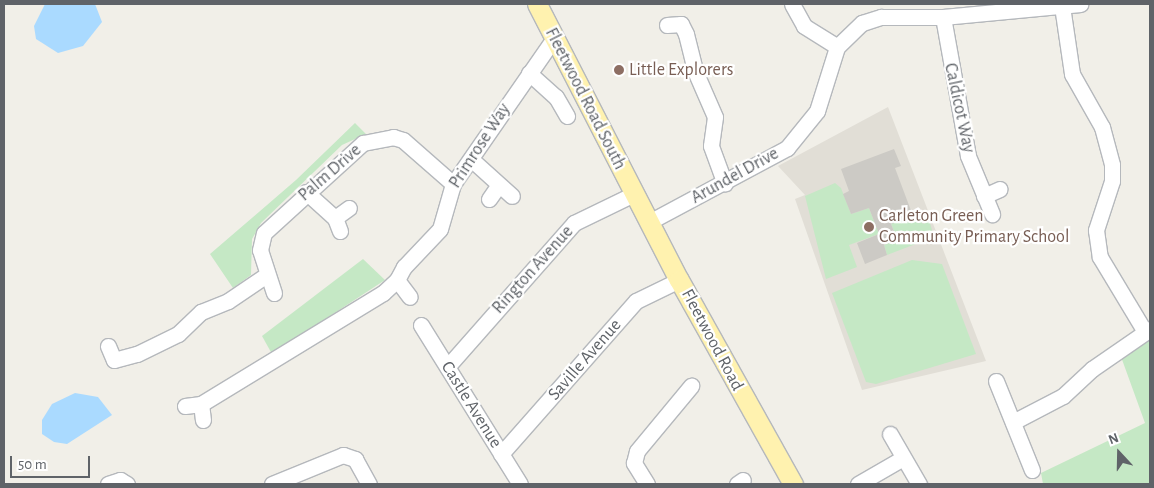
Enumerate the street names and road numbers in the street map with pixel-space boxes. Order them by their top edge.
street label: Fleetwood Road South [540,24,630,174]
street label: Caldicot Way [939,61,979,155]
street label: Primrose Way [445,99,515,193]
street label: Palm Drive [294,140,366,206]
street label: Arundel Drive [687,143,783,209]
street label: Rington Avenue [488,221,578,319]
street label: Fleetwood Road [676,285,748,395]
street label: Saville Avenue [544,315,626,405]
street label: Castle Avenue [436,358,506,452]

